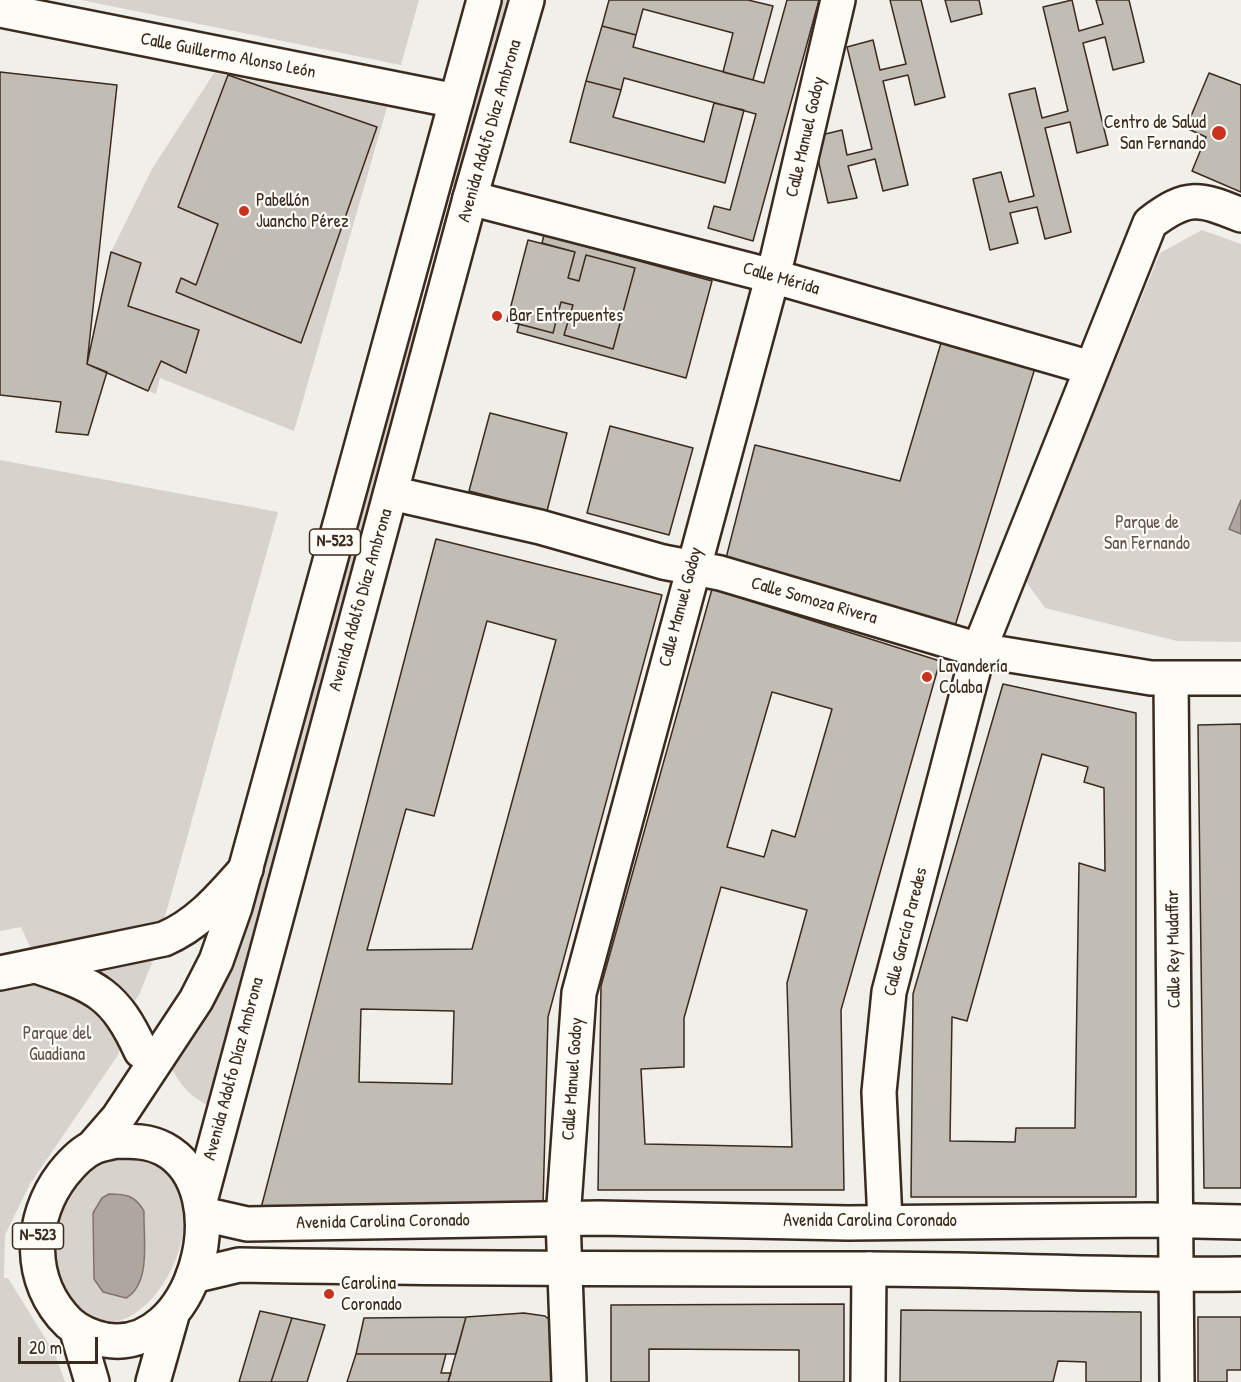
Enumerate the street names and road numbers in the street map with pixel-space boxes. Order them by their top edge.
street label: Calle Guillermo Alonso León [139,28,317,84]
street label: Avenida Adolfo Díaz Ambrona [454,37,526,225]
street label: Calle Manuel Godoy [782,75,830,199]
street label: Calle Mérida [740,258,822,300]
street label: Avenida Adolfo Díaz Ambrona [325,506,397,694]
road number: N-523 [310,529,360,555]
street label: Calle Manuel Godoy [655,545,707,669]
street label: Calle Somoza Rivera [748,573,880,629]
street label: Calle García Paredes [880,865,932,999]
street label: Calle Rey Mudaffar [1162,890,1186,1008]
street label: Avenida Adolfo Díaz Ambrona [199,975,269,1163]
street label: Calle Manuel Godoy [558,1017,588,1141]
street label: Avenida Carolina Coronado [296,1210,470,1234]
street label: Avenida Carolina Coronado [783,1210,957,1232]
road number: N-523 [12,1223,63,1249]

